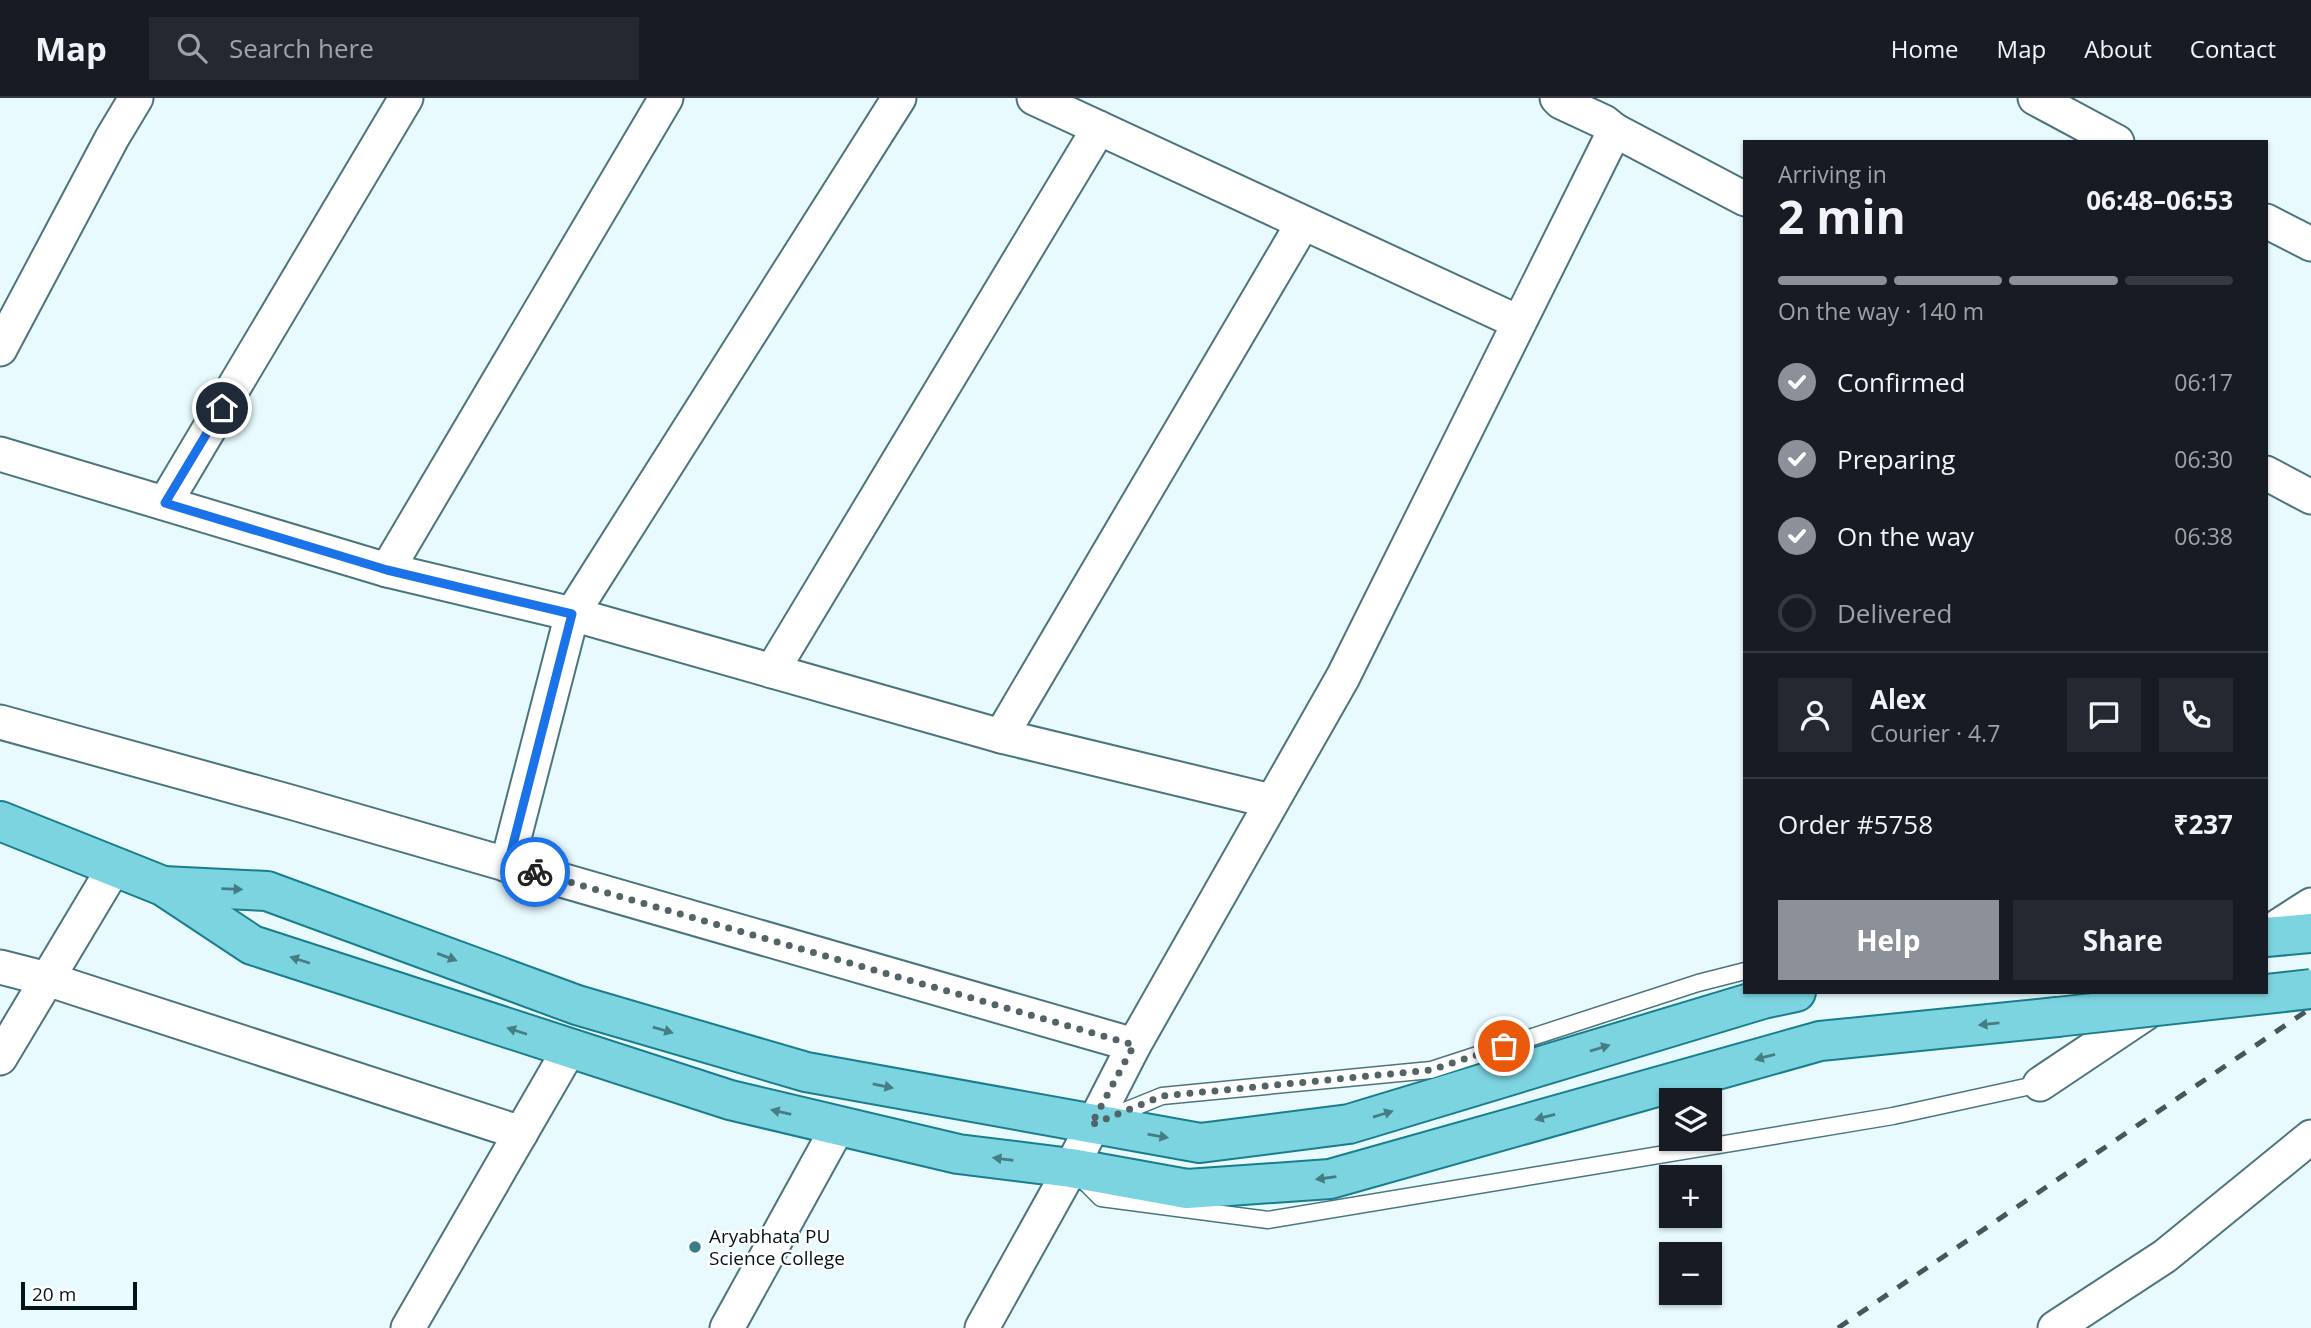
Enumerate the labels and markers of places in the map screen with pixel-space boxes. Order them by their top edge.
pin [192,378,252,438]
pin [1474,1016,1534,1076]
place label: Aryabhata PU Science College [709,1223,845,1271]
marker: Aryabhata PU Science College [687,1239,703,1255]

